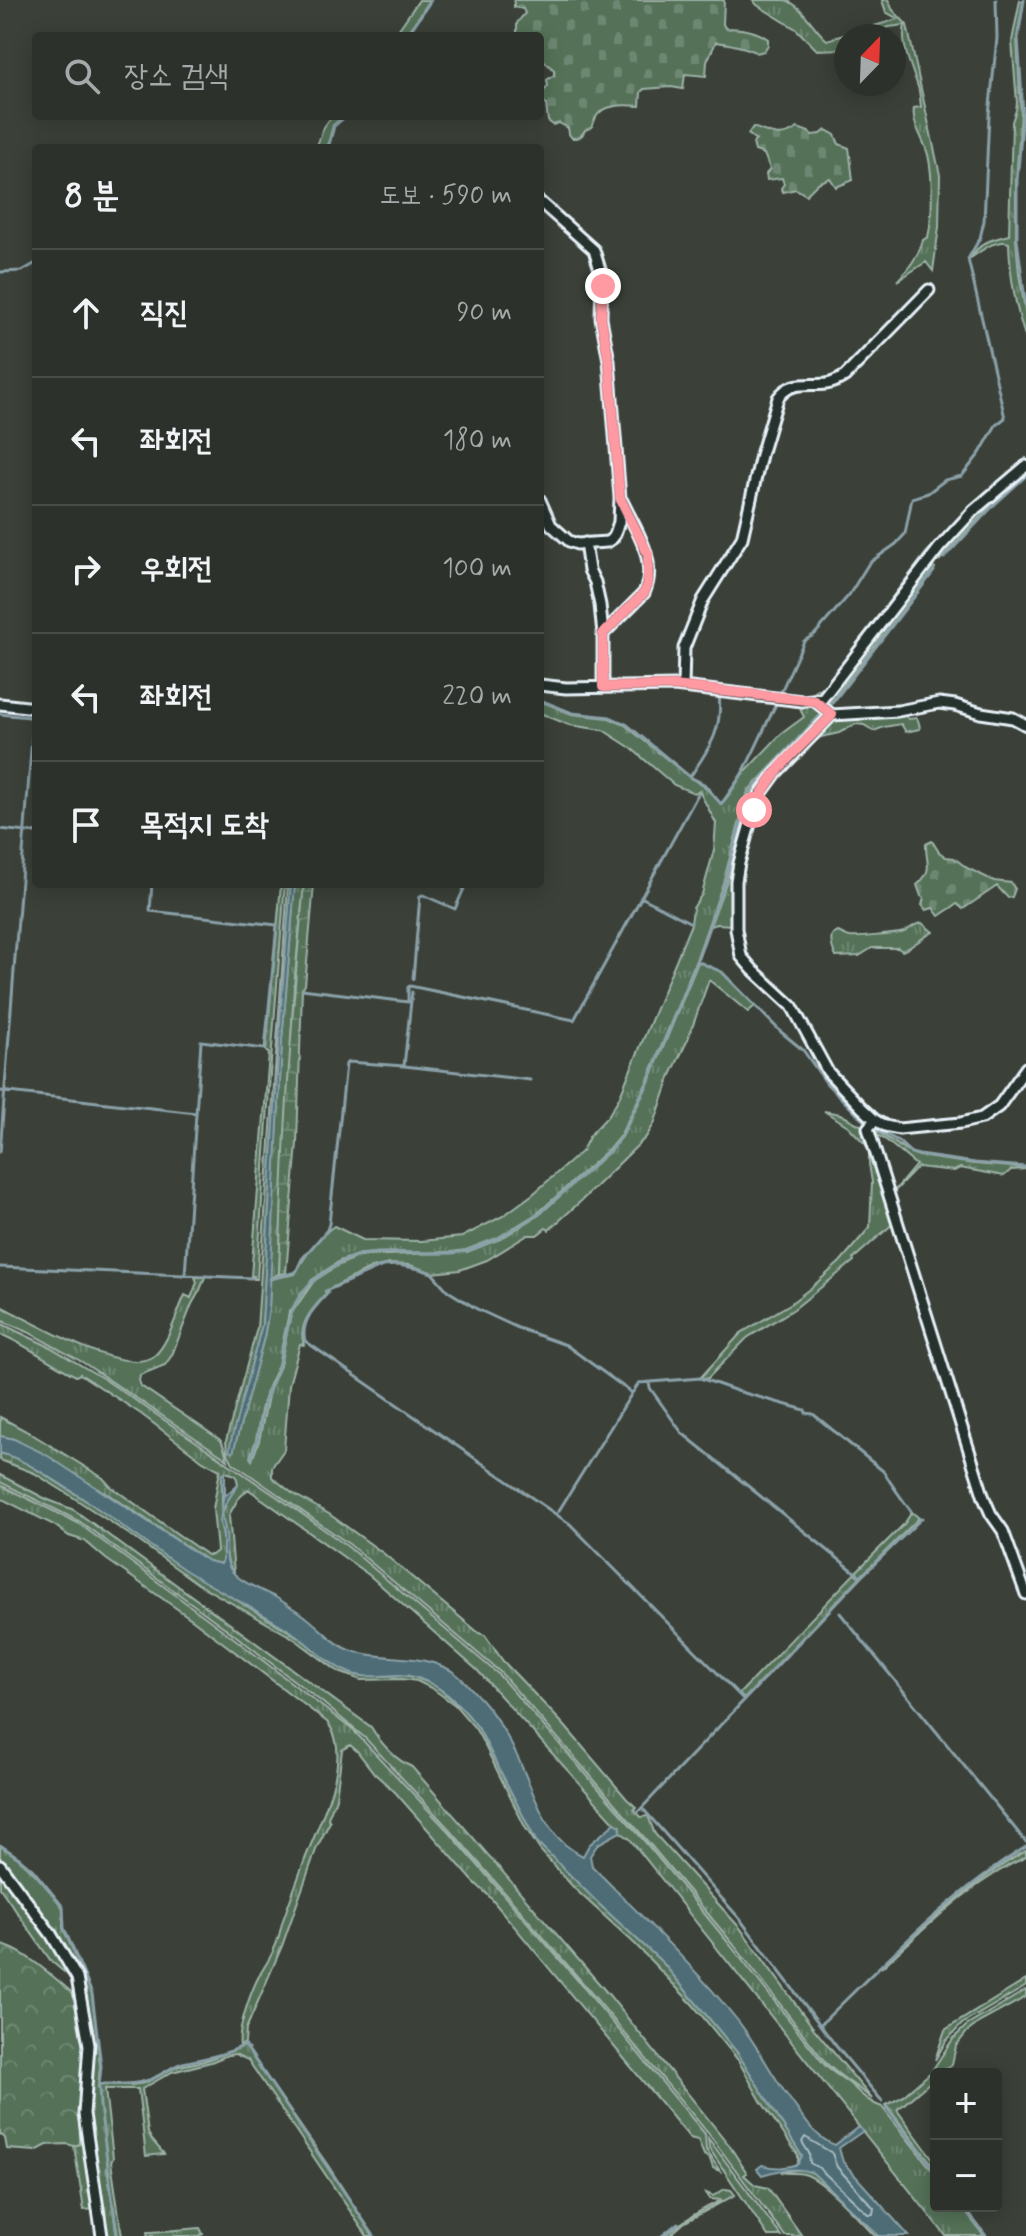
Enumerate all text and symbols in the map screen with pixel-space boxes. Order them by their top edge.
north arrow [834,24,906,96]
search box [32,32,544,120]
icon: search [60,54,104,98]
text: 장소 검색 [124,57,229,96]
text: 8 분 [64,174,120,219]
text: 도보 · 590 m [380,179,512,213]
route end [585,268,621,304]
icon: ahead [64,291,108,335]
text: 직진 [140,294,188,333]
text: 90 m [457,296,512,330]
icon: left [64,419,108,463]
text: 좌회전 [140,422,212,461]
text: 180 m [443,424,512,458]
icon: right [64,547,108,591]
text: 우회전 [140,550,212,589]
text: 100 m [442,552,512,586]
icon: left [64,675,108,719]
text: 좌회전 [140,678,212,717]
text: 220 m [442,680,512,714]
route start [736,792,772,828]
icon: arrive [64,803,108,847]
text: 목적지 도착 [140,806,269,845]
map controls [930,2068,1002,2212]
button: + [930,2068,1002,2140]
button: − [930,2140,1002,2212]

